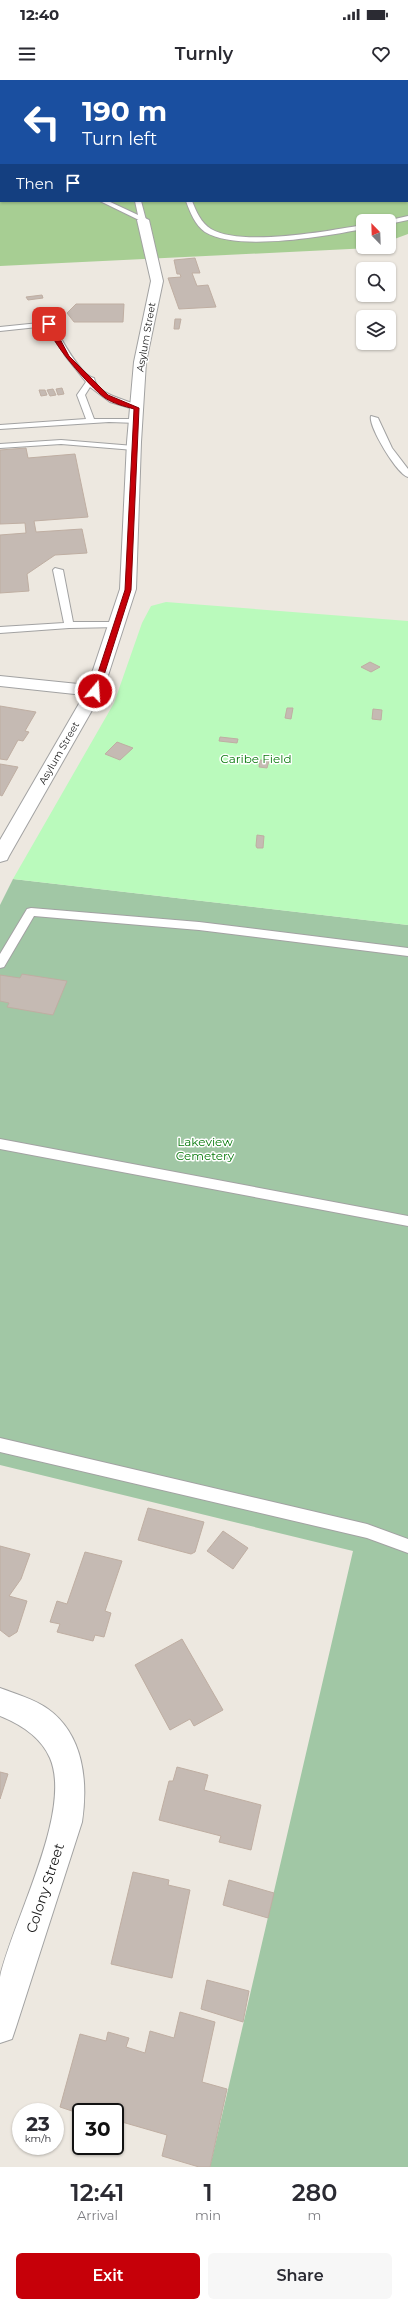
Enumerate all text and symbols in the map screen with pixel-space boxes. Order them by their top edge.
text: 12:40 [20,5,59,24]
icon: menu [16,43,38,65]
text: Turnly [175,43,233,65]
icon: heart [370,43,392,65]
text: 190 m [82,94,167,128]
icon: left [16,96,68,148]
text: Turn left [82,128,157,150]
icon: arrive [62,172,84,194]
text: Then [16,174,54,193]
north arrow [356,214,396,254]
map controls [356,214,396,350]
button: search [356,262,396,302]
street label: Asylum Street [133,301,159,373]
pin [32,307,66,341]
button: layers [356,310,396,350]
icon: arrive [38,313,60,335]
position arrow [74,670,116,712]
street label: Asylum Street [36,719,82,787]
park label: Caribe Field [220,751,292,766]
park label: Lakeview Cemetery [176,1134,235,1163]
street label: Colony Street [22,1840,68,1935]
speed limit sign: 30 [72,2103,124,2155]
text: 23 [26,2112,50,2136]
text: km/h [25,2132,51,2145]
text: 12:41 [71,2178,124,2207]
text: 1 [203,2178,213,2207]
text: 280 [292,2178,337,2207]
text: Arrival [77,2207,118,2223]
text: min [195,2207,221,2223]
text: m [308,2207,321,2223]
button: Exit [16,2253,200,2299]
button: Share [208,2253,392,2299]

